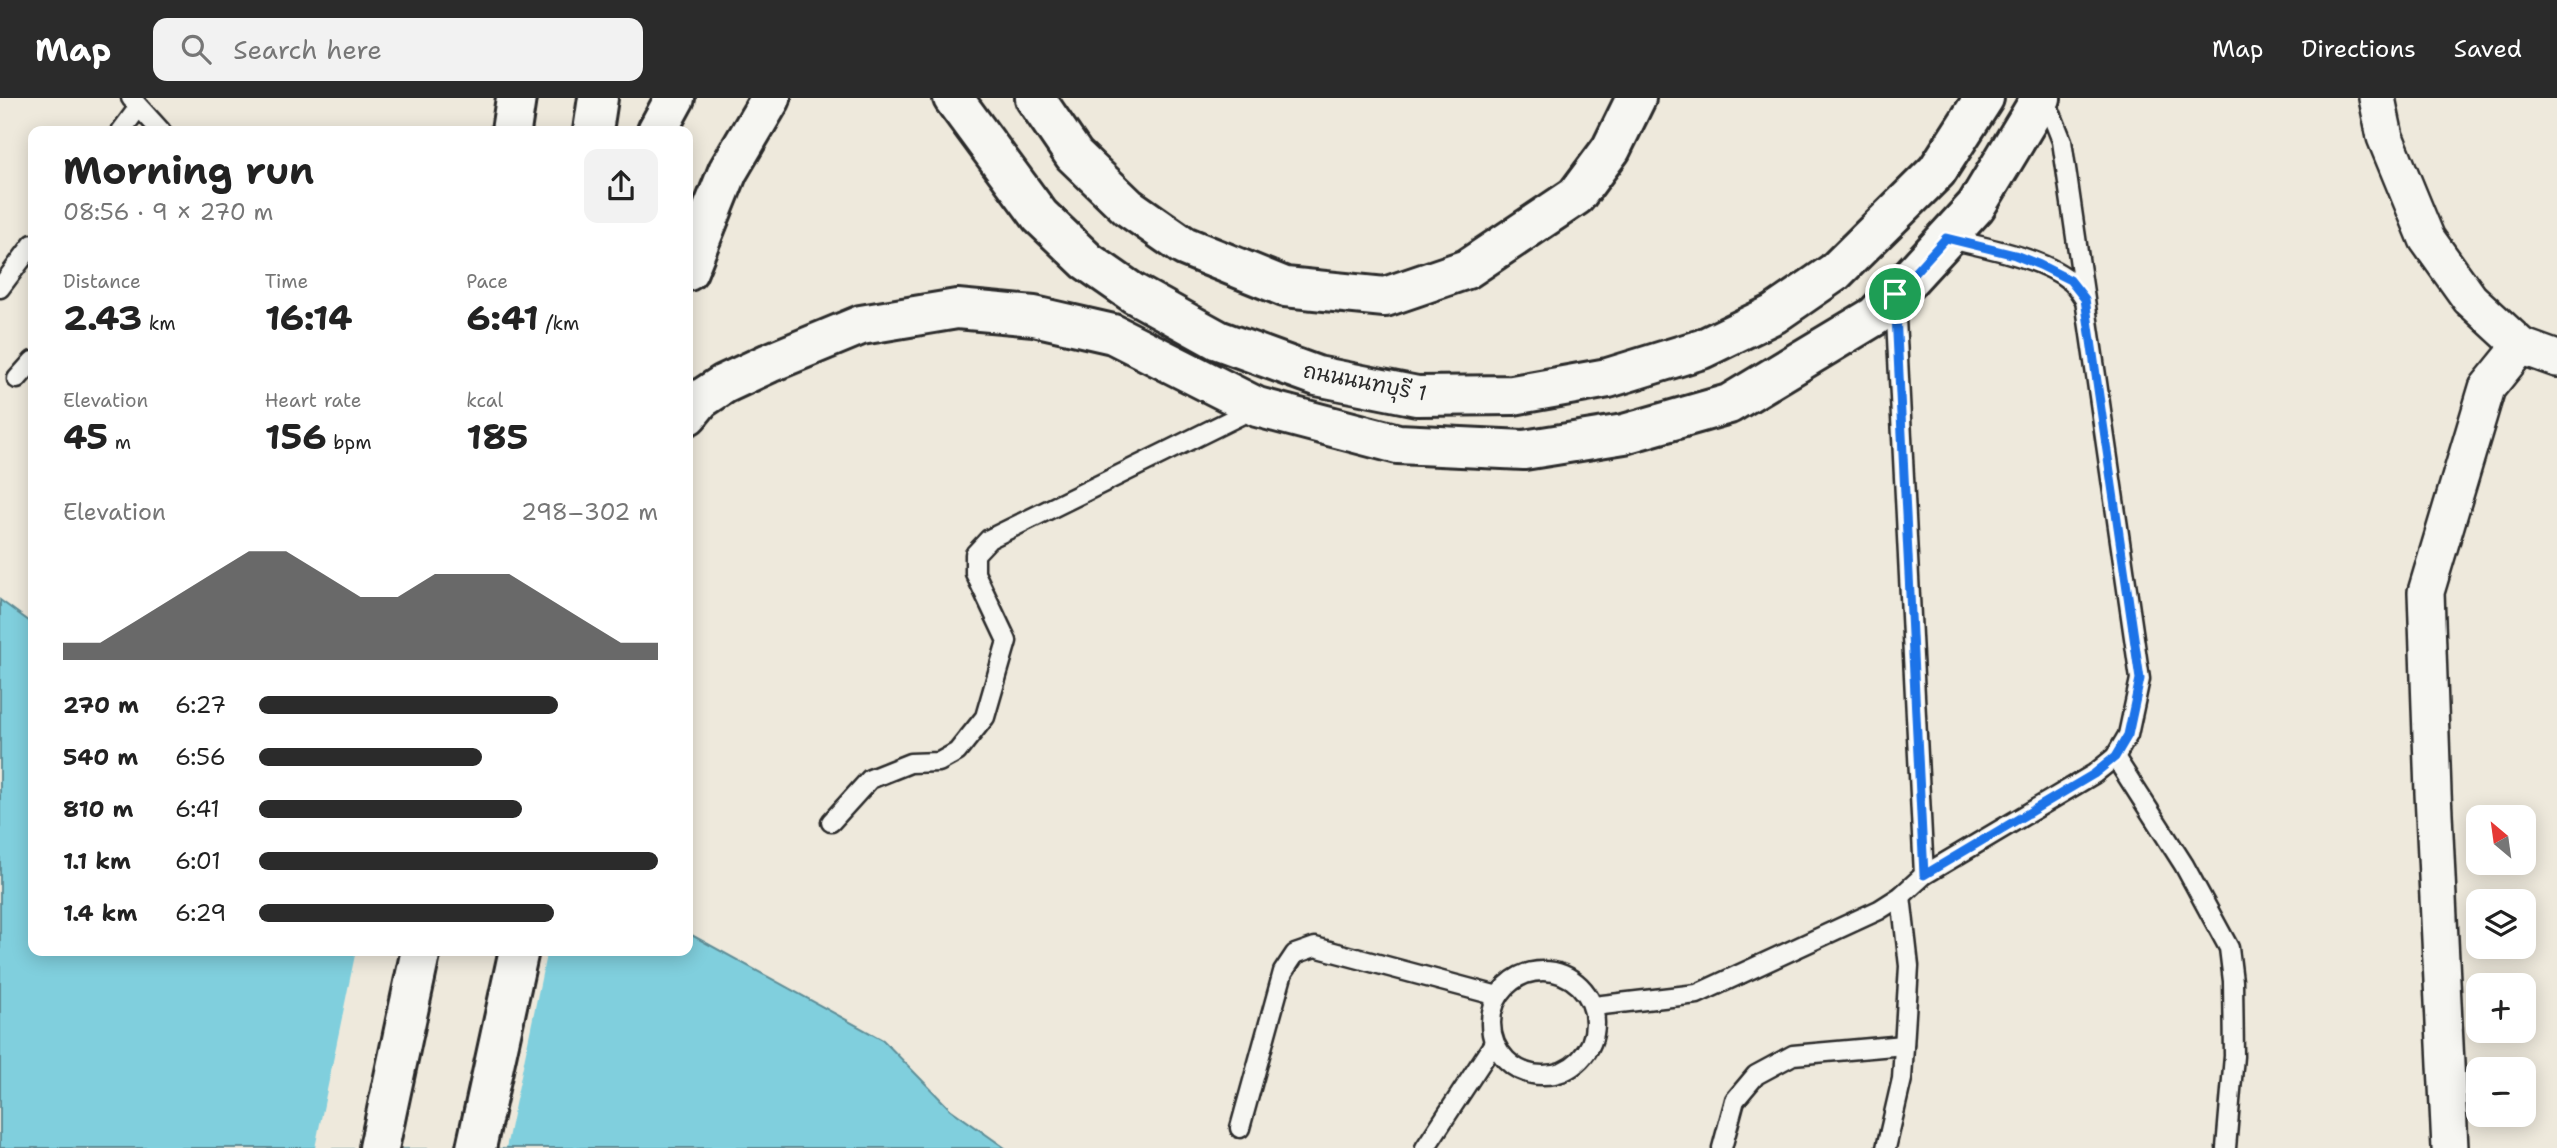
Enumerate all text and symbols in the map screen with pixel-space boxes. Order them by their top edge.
search box [153,18,643,81]
text: Map [35,27,111,72]
icon: search [177,30,215,68]
text: Search here [233,32,382,67]
text: Map [2212,33,2263,65]
text: Directions [2301,33,2416,65]
text: Saved [2454,33,2522,65]
text: Morning run [63,145,314,196]
button: share [584,149,658,223]
text: 08:56 · 9 × 270 m [63,197,273,227]
pin [1865,264,1925,324]
text: Distance [63,269,141,294]
text: Time [265,269,308,294]
text: Pace [466,269,508,294]
icon: arrive [1876,275,1914,313]
text: 2.43 [63,294,142,341]
text: 16:14 [265,294,352,341]
text: 6:41 [466,294,539,341]
text: km [142,311,176,336]
text: /km [539,311,579,336]
street label: ถนนนนทบุรี 1 [1301,356,1429,410]
text: Elevation [63,388,148,413]
text: Heart rate [265,388,361,413]
text: kcal [466,388,503,413]
text: 45 [63,413,108,460]
text: 156 [265,413,327,460]
text: 185 [466,413,529,460]
text: m [108,430,131,455]
text: bpm [327,430,372,455]
text: Elevation [63,497,166,527]
text: 298–302 m [521,497,658,527]
text: 270 m [63,690,139,720]
text: 6:27 [175,690,226,720]
text: 540 m [63,742,138,772]
text: 6:56 [175,742,226,772]
text: 810 m [63,794,133,824]
text: 6:41 [175,794,220,824]
north arrow [2466,805,2536,875]
map controls [2466,805,2536,1127]
text: 1.1 km [63,846,131,876]
text: 6:01 [175,846,221,876]
button: layers [2466,889,2536,959]
text: 1.4 km [63,898,137,928]
text: 6:29 [175,898,226,928]
button: + [2466,973,2536,1043]
button: − [2466,1057,2536,1127]

